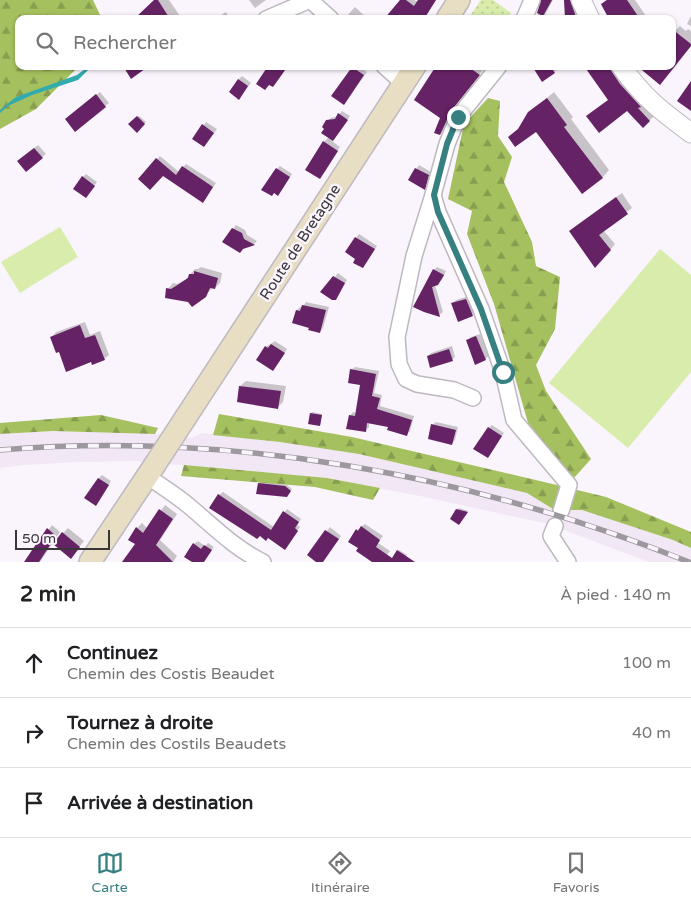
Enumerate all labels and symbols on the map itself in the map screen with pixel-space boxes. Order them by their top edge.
route end [447,106,470,129]
street label: Route de Bretagne [256,181,344,303]
route start [492,361,515,384]
scale bar [15,527,110,550]

